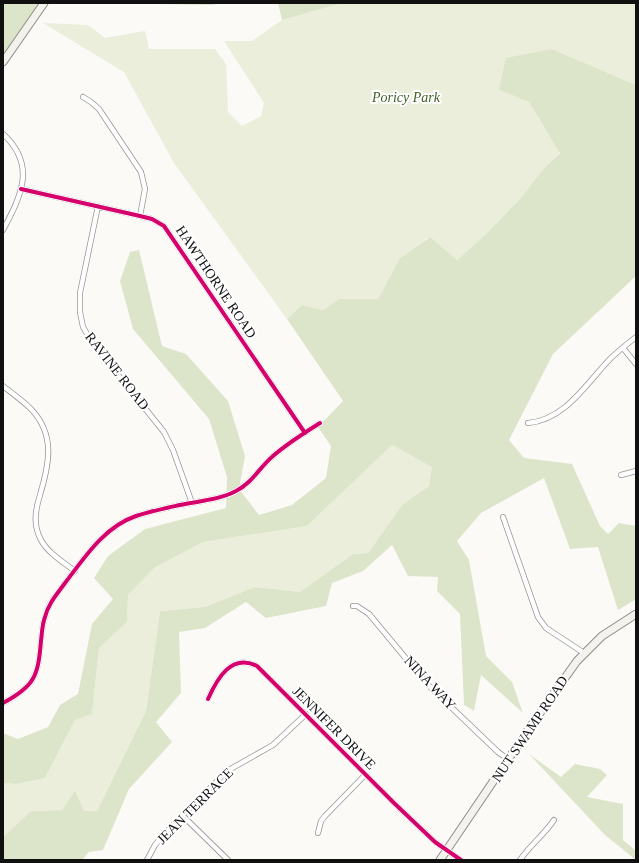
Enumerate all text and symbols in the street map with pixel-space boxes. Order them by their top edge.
park label: Poricy Park [371,90,441,105]
street label: HAWTHORNE ROAD [173,223,259,341]
street label: RAVINE ROAD [82,329,152,413]
street label: NINA WAY [401,653,459,713]
street label: NUT SWAMP ROAD [489,673,571,785]
street label: JENNIFER DRIVE [290,684,378,772]
street label: JEAN TERRACE [154,765,236,847]

